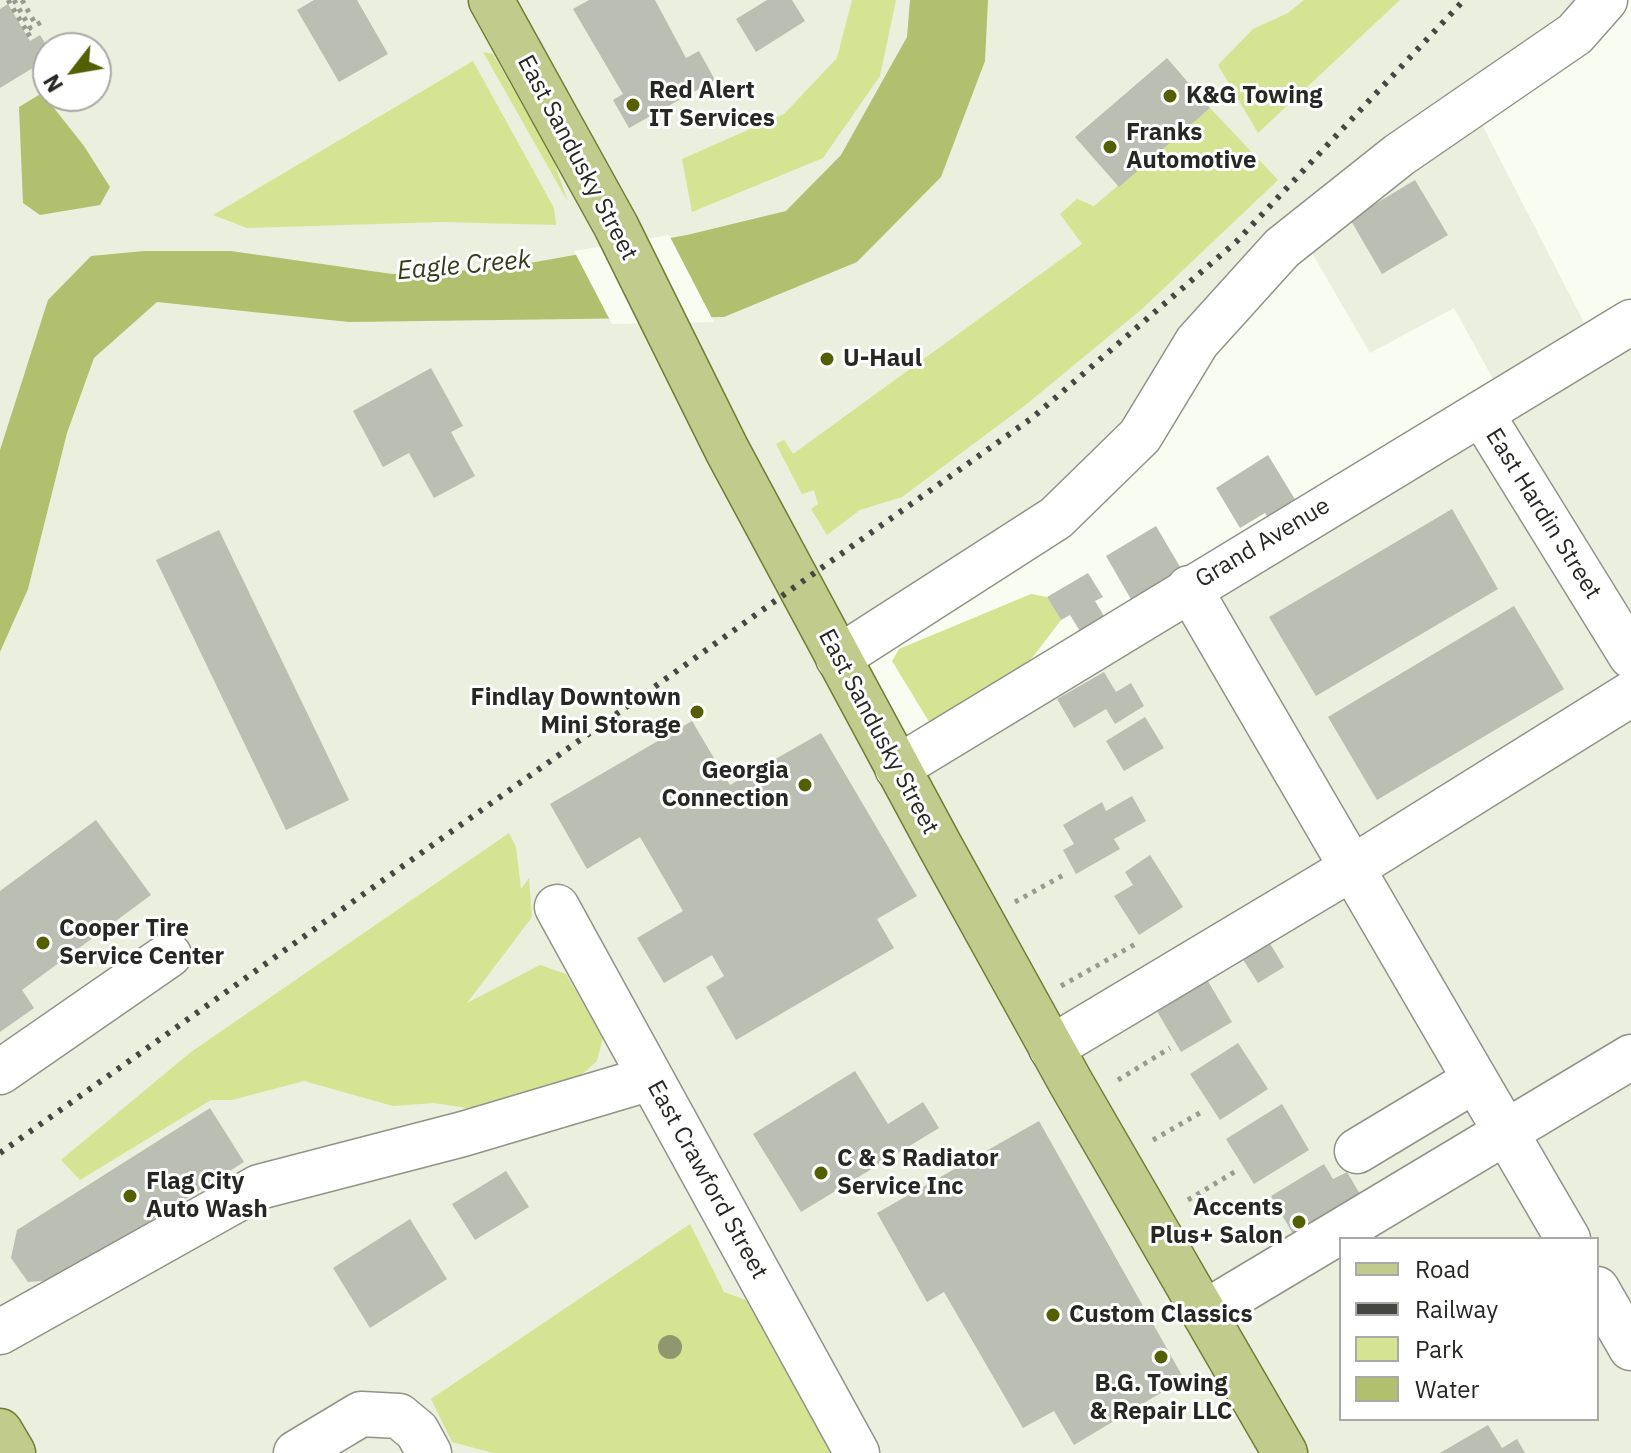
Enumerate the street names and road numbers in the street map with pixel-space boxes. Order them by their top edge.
street label: East Sandusky Street [511,51,643,265]
street label: East Hardin Street [1479,423,1607,605]
street label: Grand Avenue [1191,492,1335,594]
street label: East Sandusky Street [812,625,944,839]
street label: East Crawford Street [640,1076,774,1284]

